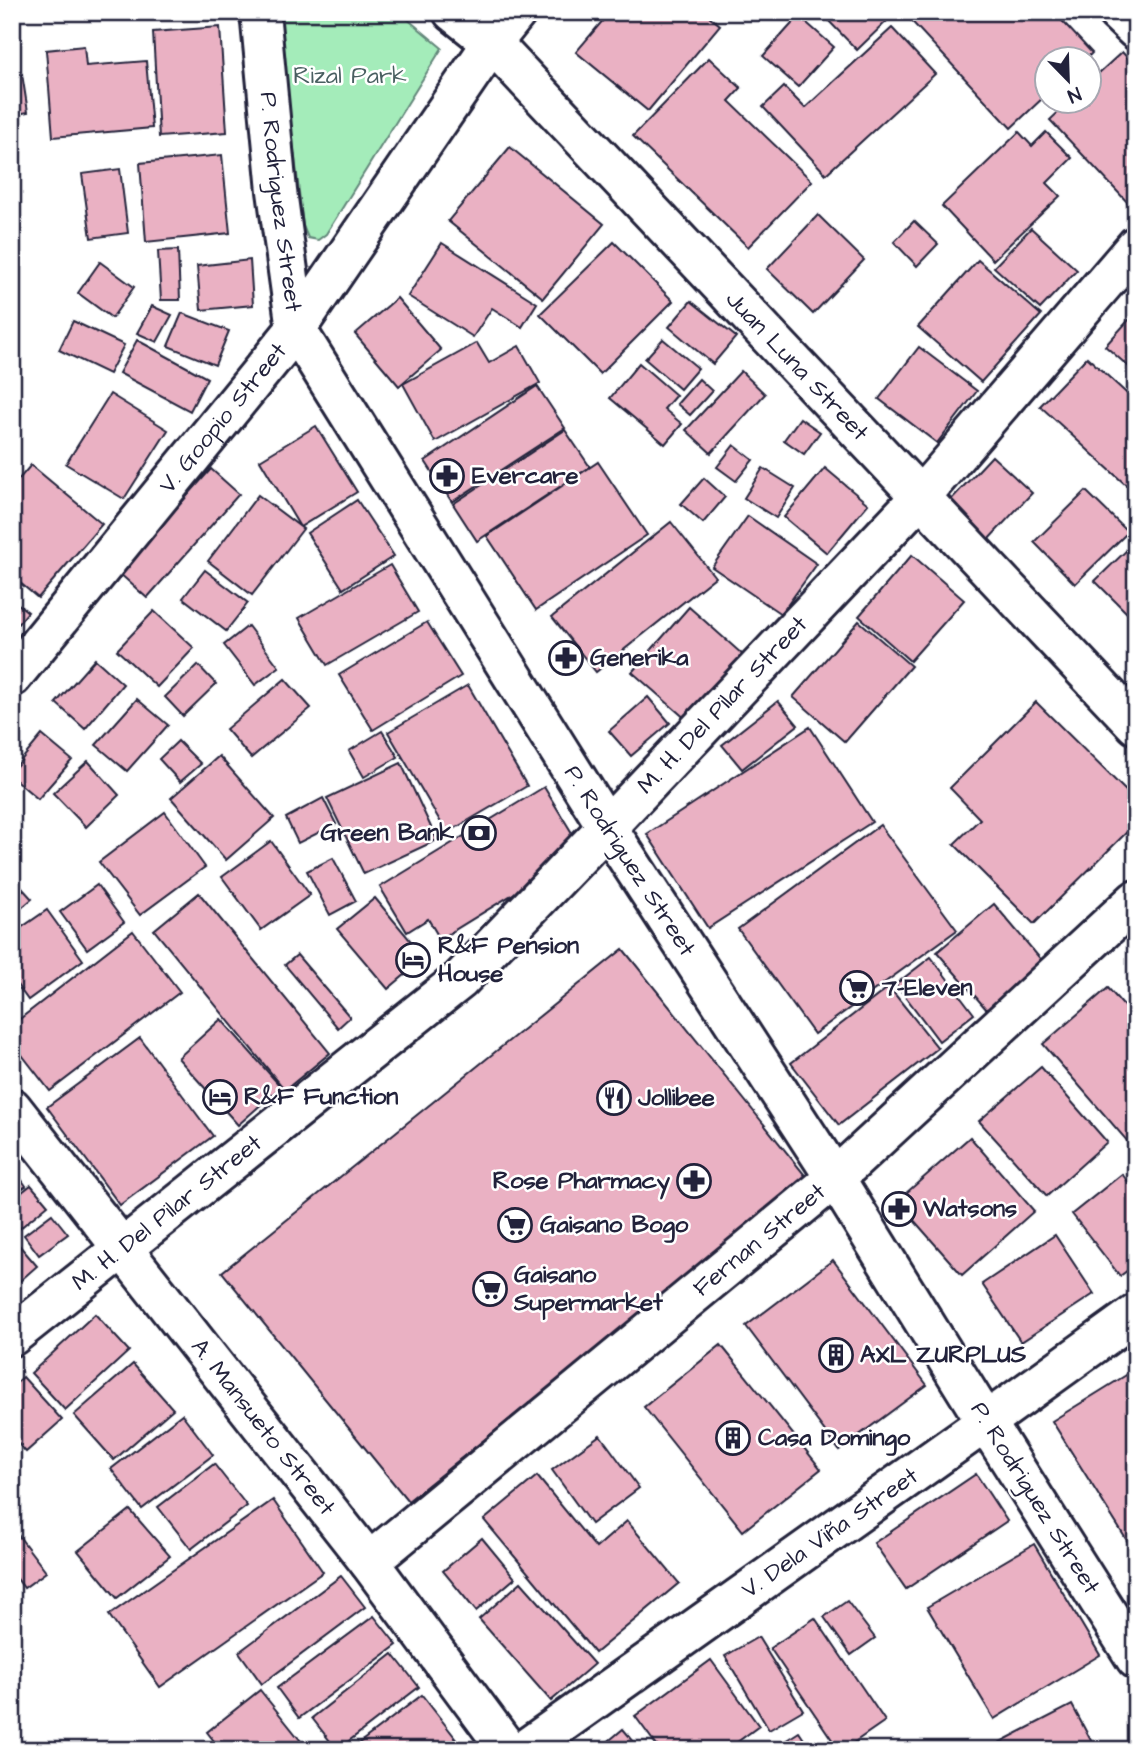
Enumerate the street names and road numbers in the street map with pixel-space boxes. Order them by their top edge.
street label: P. Rodriguez Street [251,90,310,314]
street label: Juan Luna Street [718,283,877,449]
street label: V. Goopio Street [151,335,295,501]
street label: M. H. Del Pilar Street [630,608,816,802]
street label: P. Rodriguez Street [556,759,704,963]
street label: M. H. Del Pilar Street [65,1126,269,1299]
street label: Fernan Street [686,1175,833,1305]
street label: A. Mansueto Street [183,1332,343,1523]
street label: P. Rodriguez Street [961,1395,1108,1602]
street label: V. Dela Viña Street [735,1459,925,1607]

